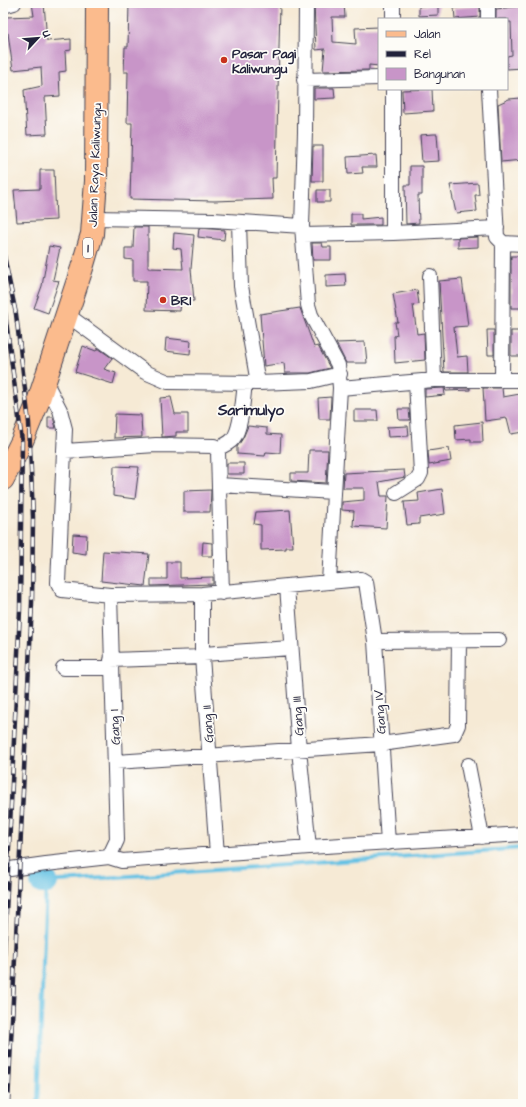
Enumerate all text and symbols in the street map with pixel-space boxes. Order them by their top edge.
north arrow [18,18,58,58]
legend [378,18,508,90]
text: Jalan [414,26,440,43]
text: U [38,27,55,40]
place label: Pasar Pagi Kaliwungu [232,45,297,80]
text: Rel [414,46,431,63]
marker: Pasar Pagi Kaliwungu [219,55,229,65]
text: Bangunan [414,66,465,84]
street label: Jalan Raya Kaliwungu [84,102,107,227]
road number: 1 [83,238,93,258]
place label: BRI [171,292,192,310]
marker: BRI [158,295,168,305]
district label: Sarimulyo [217,400,285,422]
street label: Gang IV [369,689,392,735]
street label: Gang III [288,695,309,736]
street label: Gang II [198,704,219,743]
street label: Gang I [105,708,126,745]

